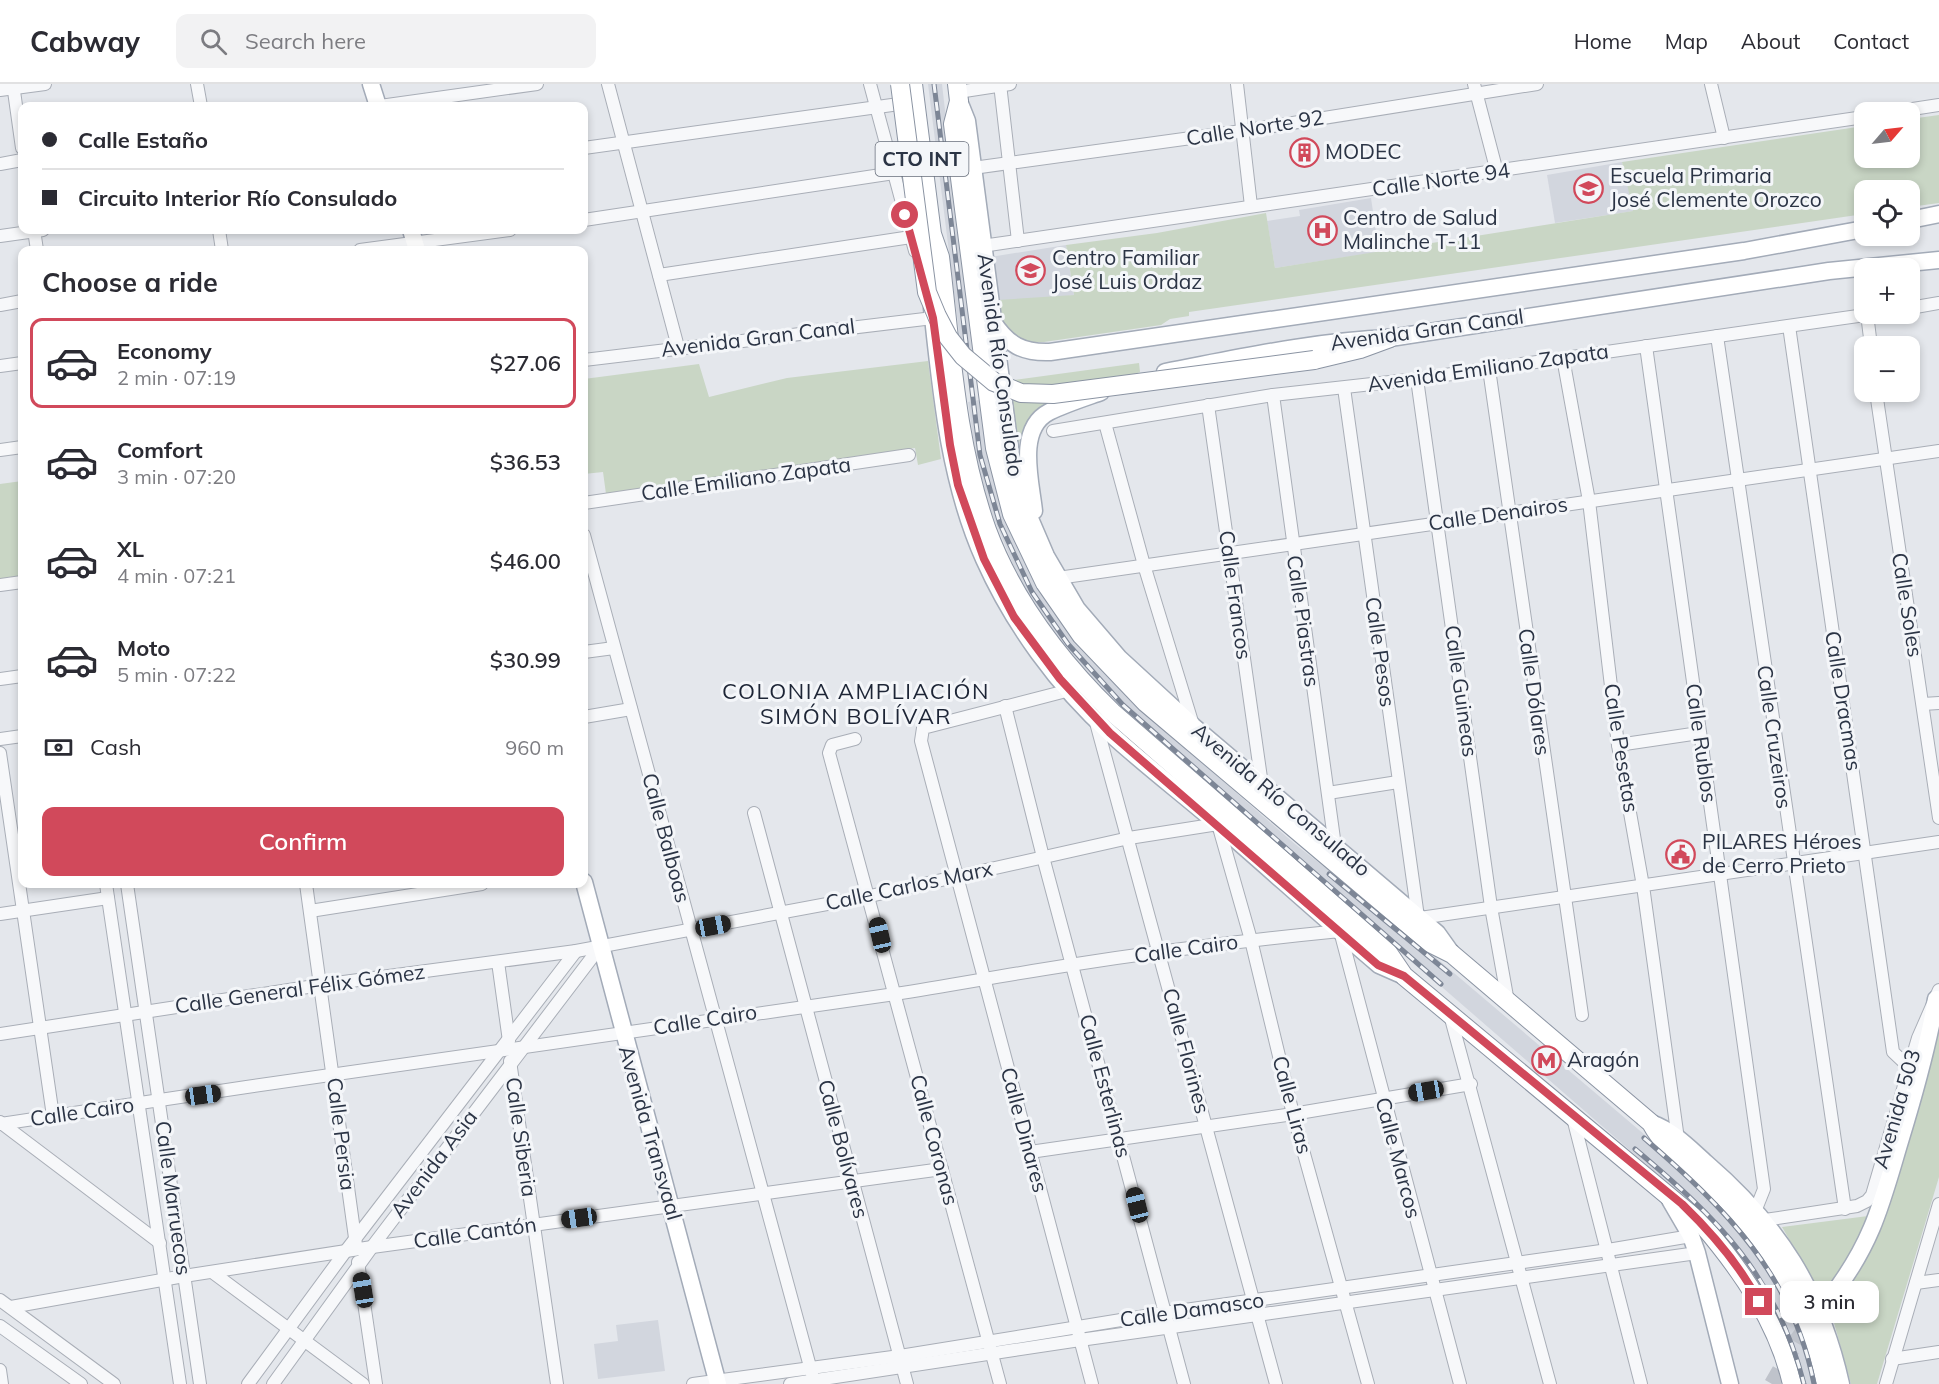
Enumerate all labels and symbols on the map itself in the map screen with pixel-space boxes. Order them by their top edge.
north arrow [1854,102,1920,168]
street label: Calle Norte 92 [1184,103,1325,151]
building icon: MODEC [1288,136,1320,168]
place label: MODEC [1325,138,1402,164]
road number: CTO INT [876,142,968,176]
street label: Calle Norte 94 [1370,156,1512,202]
place label: Escuela Primaria José Clemente Orozco [1610,162,1822,212]
school or university icon: Escuela Primaria José Clemente Orozco [1573,172,1605,204]
route start [891,201,918,228]
place label: Centro de Salud Malinche T-11 [1343,204,1498,254]
hospital icon: Centro de Salud Malinche T-11 [1306,214,1338,246]
place label: Centro Familiar José Luis Ordaz [1052,244,1202,294]
street label: Avenida Río Consulado [972,252,1030,478]
school or university icon: Centro Familiar José Luis Ordaz [1015,254,1047,286]
street label: Avenida Gran Canal [1328,303,1525,355]
street label: Avenida Gran Canal [659,312,856,362]
street label: Avenida Emiliano Zapata [1365,337,1610,397]
street label: Calle Emiliano Zapata [639,450,853,506]
street label: Calle Denairos [1427,490,1569,536]
street label: Calle Francos [1214,529,1258,661]
street label: Calle Soles [1887,551,1929,659]
street label: Calle Piastras [1282,553,1326,689]
street label: Calle Pesos [1360,595,1402,709]
street label: Calle Guineas [1440,623,1484,758]
street label: Calle Dólares [1513,627,1557,757]
street label: Calle Dracmas [1820,629,1868,773]
street label: Calle Cruzeiros [1752,663,1798,810]
district label: COLONIA AMPLIACIÓN SIMÓN BOLÍVAR [722,677,990,730]
street label: Calle Pesetas [1599,681,1645,814]
street label: Calle Rublos [1681,682,1723,804]
street label: Avenida Río Consulado [1187,717,1376,881]
street label: Calle Balboas [637,770,697,905]
place label: PILARES Héroes de Cerro Prieto [1702,828,1862,878]
public building icon: PILARES Héroes de Cerro Prieto [1665,838,1697,870]
street label: Calle Carlos Marx [823,855,995,915]
car [694,914,732,938]
car [867,915,893,955]
street label: Calle Cairo [1132,928,1239,968]
street label: Calle General Félix Gómez [173,958,427,1018]
street label: Calle Florines [1158,985,1216,1116]
street label: Calle Cairo [651,998,759,1040]
street label: Calle Esterlinas [1074,1011,1138,1160]
street label: Avenida Transvaal [614,1043,688,1223]
metro station icon: Aragón [1530,1044,1562,1076]
place label: Aragón [1567,1046,1640,1072]
street label: Avenida 503 [1867,1046,1925,1171]
street label: Calle Liras [1267,1053,1319,1157]
street label: Calle Dinares [996,1064,1054,1195]
street label: Calle Coronas [905,1072,965,1208]
street label: Calle Siberia [501,1075,543,1199]
street label: Calle Persia [322,1076,362,1192]
street label: Calle Bolívares [813,1076,875,1221]
car [1407,1079,1445,1103]
car [184,1084,222,1106]
street label: Calle Cairo [28,1091,135,1131]
street label: Calle Marcos [1370,1094,1428,1221]
street label: Avenida Asia [384,1104,482,1223]
street label: Calle Marruecos [150,1119,198,1277]
car [1124,1185,1150,1225]
car [560,1207,598,1229]
street label: Calle Cantón [412,1211,538,1254]
car [351,1271,375,1309]
callout: 3 min [1780,1281,1879,1323]
street label: Calle Damasco [1118,1286,1266,1332]
route end [1745,1288,1772,1315]

